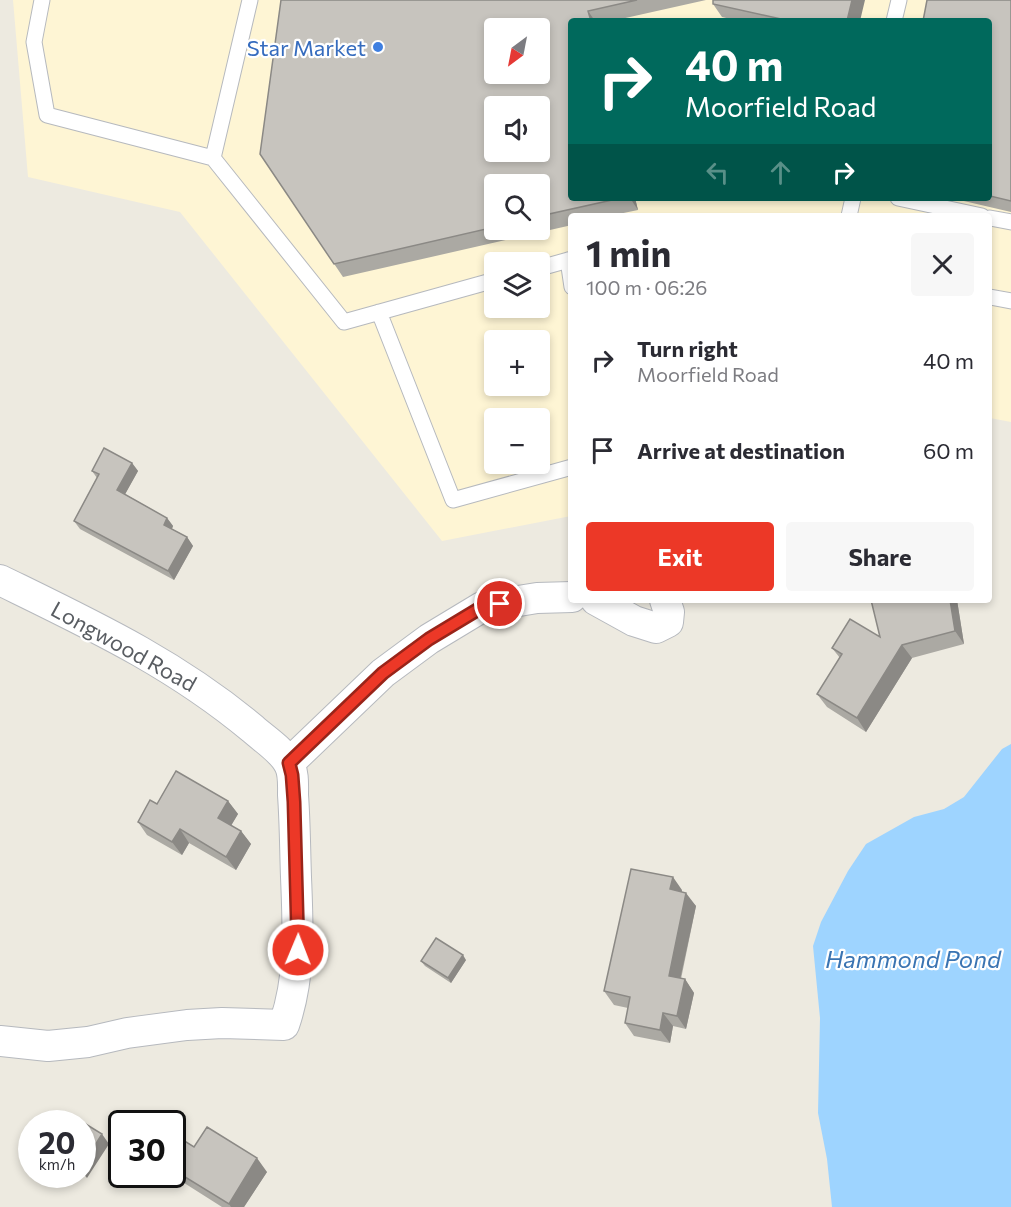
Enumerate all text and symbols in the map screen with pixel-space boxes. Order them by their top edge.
north arrow [484,18,550,84]
map controls [484,18,550,474]
place label: Star Market [247,34,366,61]
text: 40 m [685,38,783,90]
marker: Star Market [371,40,385,54]
icon: right [586,42,664,120]
text: Moorfield Road [685,90,876,123]
button: sound [484,96,550,162]
icon: left [701,156,734,189]
icon: ahead [764,156,797,189]
icon: right [827,156,860,189]
button: search [484,174,550,240]
text: 1 min [586,230,671,274]
button: close [911,233,974,296]
button: layers [484,252,550,318]
text: 100 m · 06:26 [586,275,707,299]
button: + [484,330,550,396]
text: Turn right [637,335,738,362]
icon: right [586,344,619,377]
text: 40 m [923,347,974,374]
text: Moorfield Road [637,362,779,386]
button: − [484,408,550,474]
icon: arrive [586,434,619,467]
text: Arrive at destination [637,437,845,464]
text: 60 m [923,437,974,464]
button: Exit [586,522,774,591]
button: Share [786,522,974,591]
pin [474,578,525,629]
icon: arrive [483,587,516,620]
street label: Longwood Road [47,595,201,697]
position arrow [266,918,330,982]
water label: Hammond Pond [825,944,1002,973]
speed limit sign: 30 [108,1110,186,1188]
text: 20 [39,1123,75,1160]
text: km/h [39,1155,75,1173]

